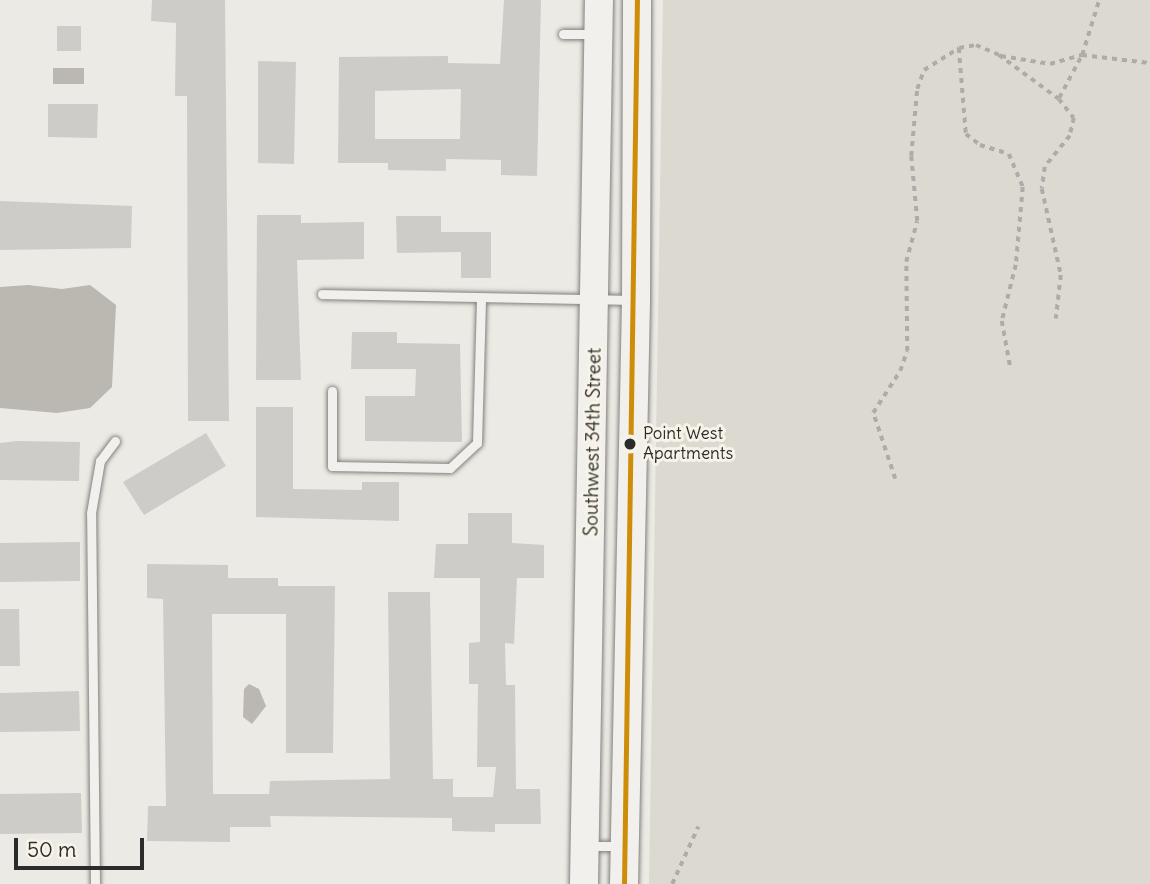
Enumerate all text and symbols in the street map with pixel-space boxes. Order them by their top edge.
street label: Southwest 34th Street [580,347,606,537]
place label: Point West Apartments [643,424,733,464]
marker: Point West Apartments [623,437,637,451]
scale bar [18,824,147,868]
text: 50 m [27,836,76,863]

